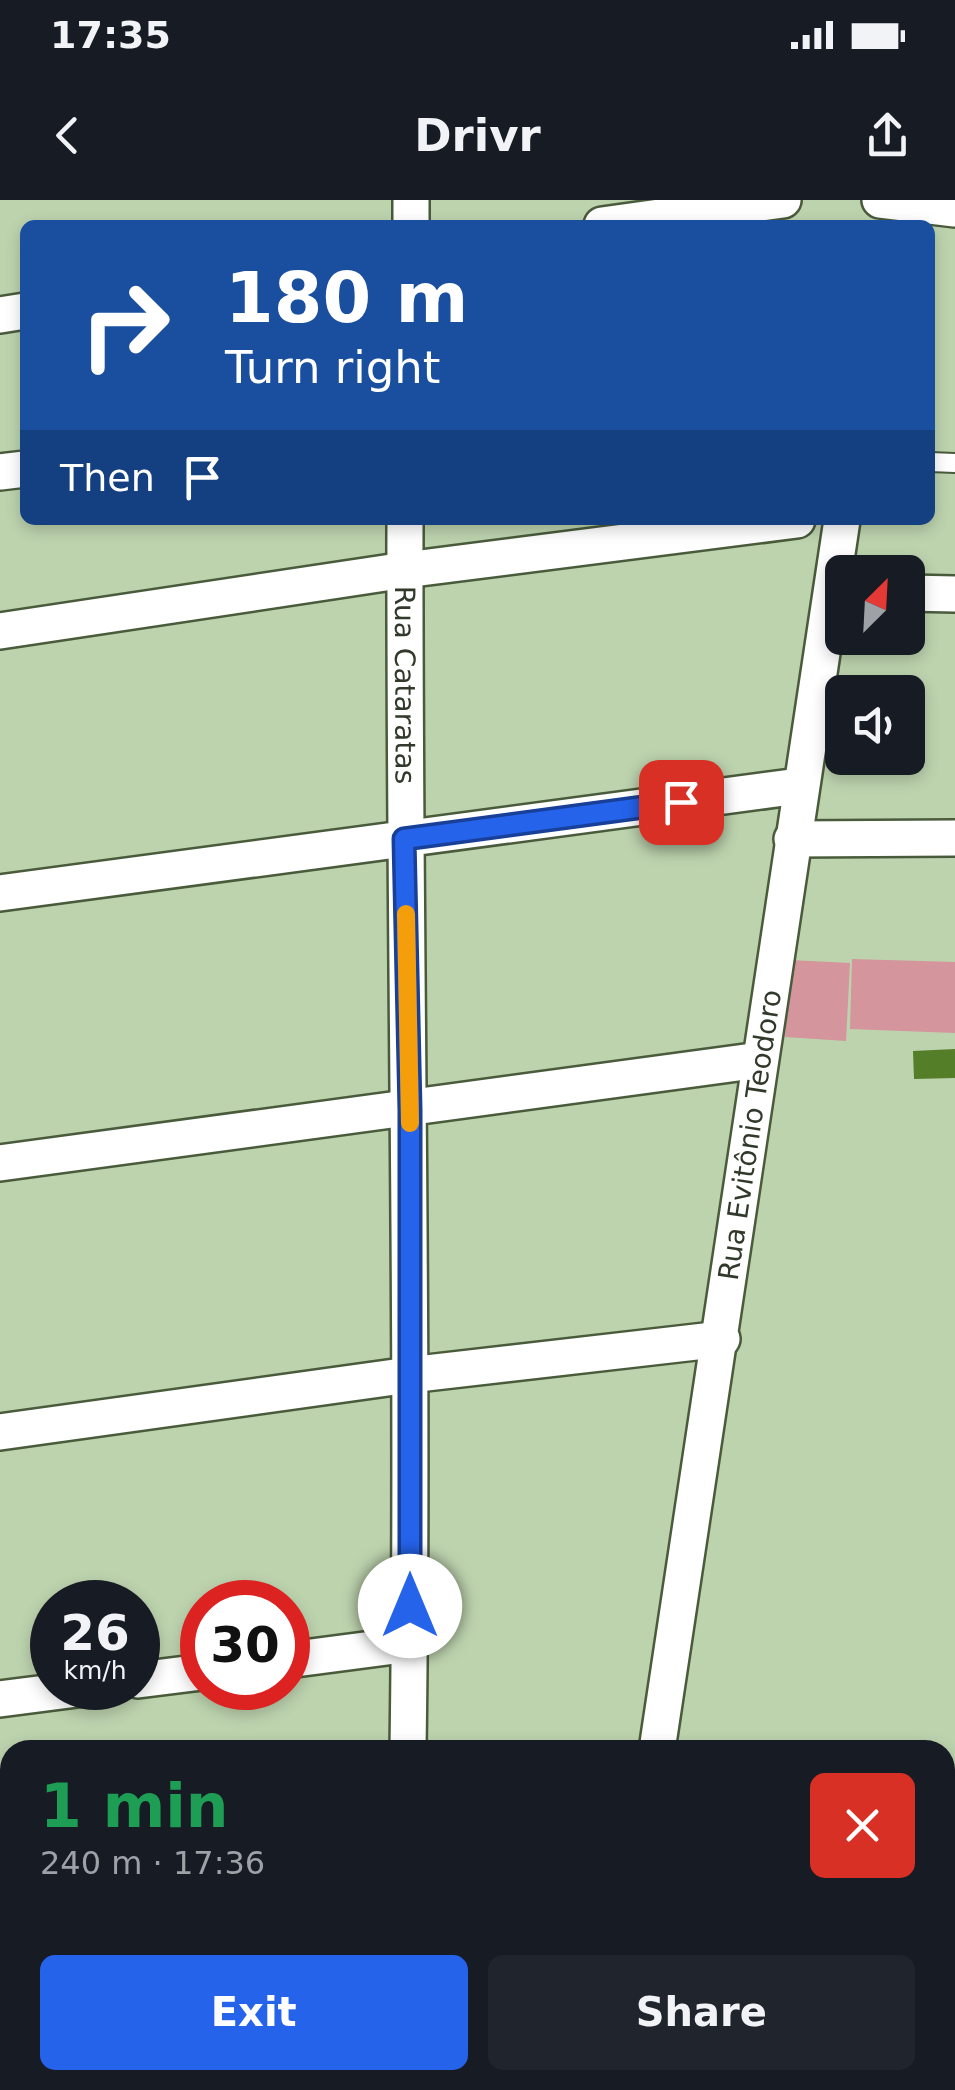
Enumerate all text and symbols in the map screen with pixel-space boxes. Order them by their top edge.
text: 17:35 [50,13,171,57]
icon: back [40,108,95,163]
icon: share [860,108,915,163]
text: Drivr [414,109,541,162]
text: 180 m [225,257,468,339]
icon: right [60,260,190,390]
text: Turn right [225,341,440,394]
icon: arrive [175,450,230,505]
text: Then [60,456,155,500]
north arrow [825,555,925,655]
map controls [825,555,925,775]
street label: Rua Cataratas [388,586,422,784]
button: sound [825,675,925,775]
pin [639,760,724,845]
icon: arrive [654,775,709,830]
street label: Rua Evitônio Teodoro [711,987,788,1282]
position arrow [358,1554,462,1658]
speed limit sign: 30 [180,1580,310,1710]
text: 26 [60,1604,130,1662]
text: km/h [63,1656,127,1685]
text: 1 min [40,1771,228,1841]
button: close [810,1773,915,1878]
text: 240 m · 17:36 [40,1844,265,1882]
button: Exit [40,1955,468,2070]
button: Share [488,1955,915,2070]

